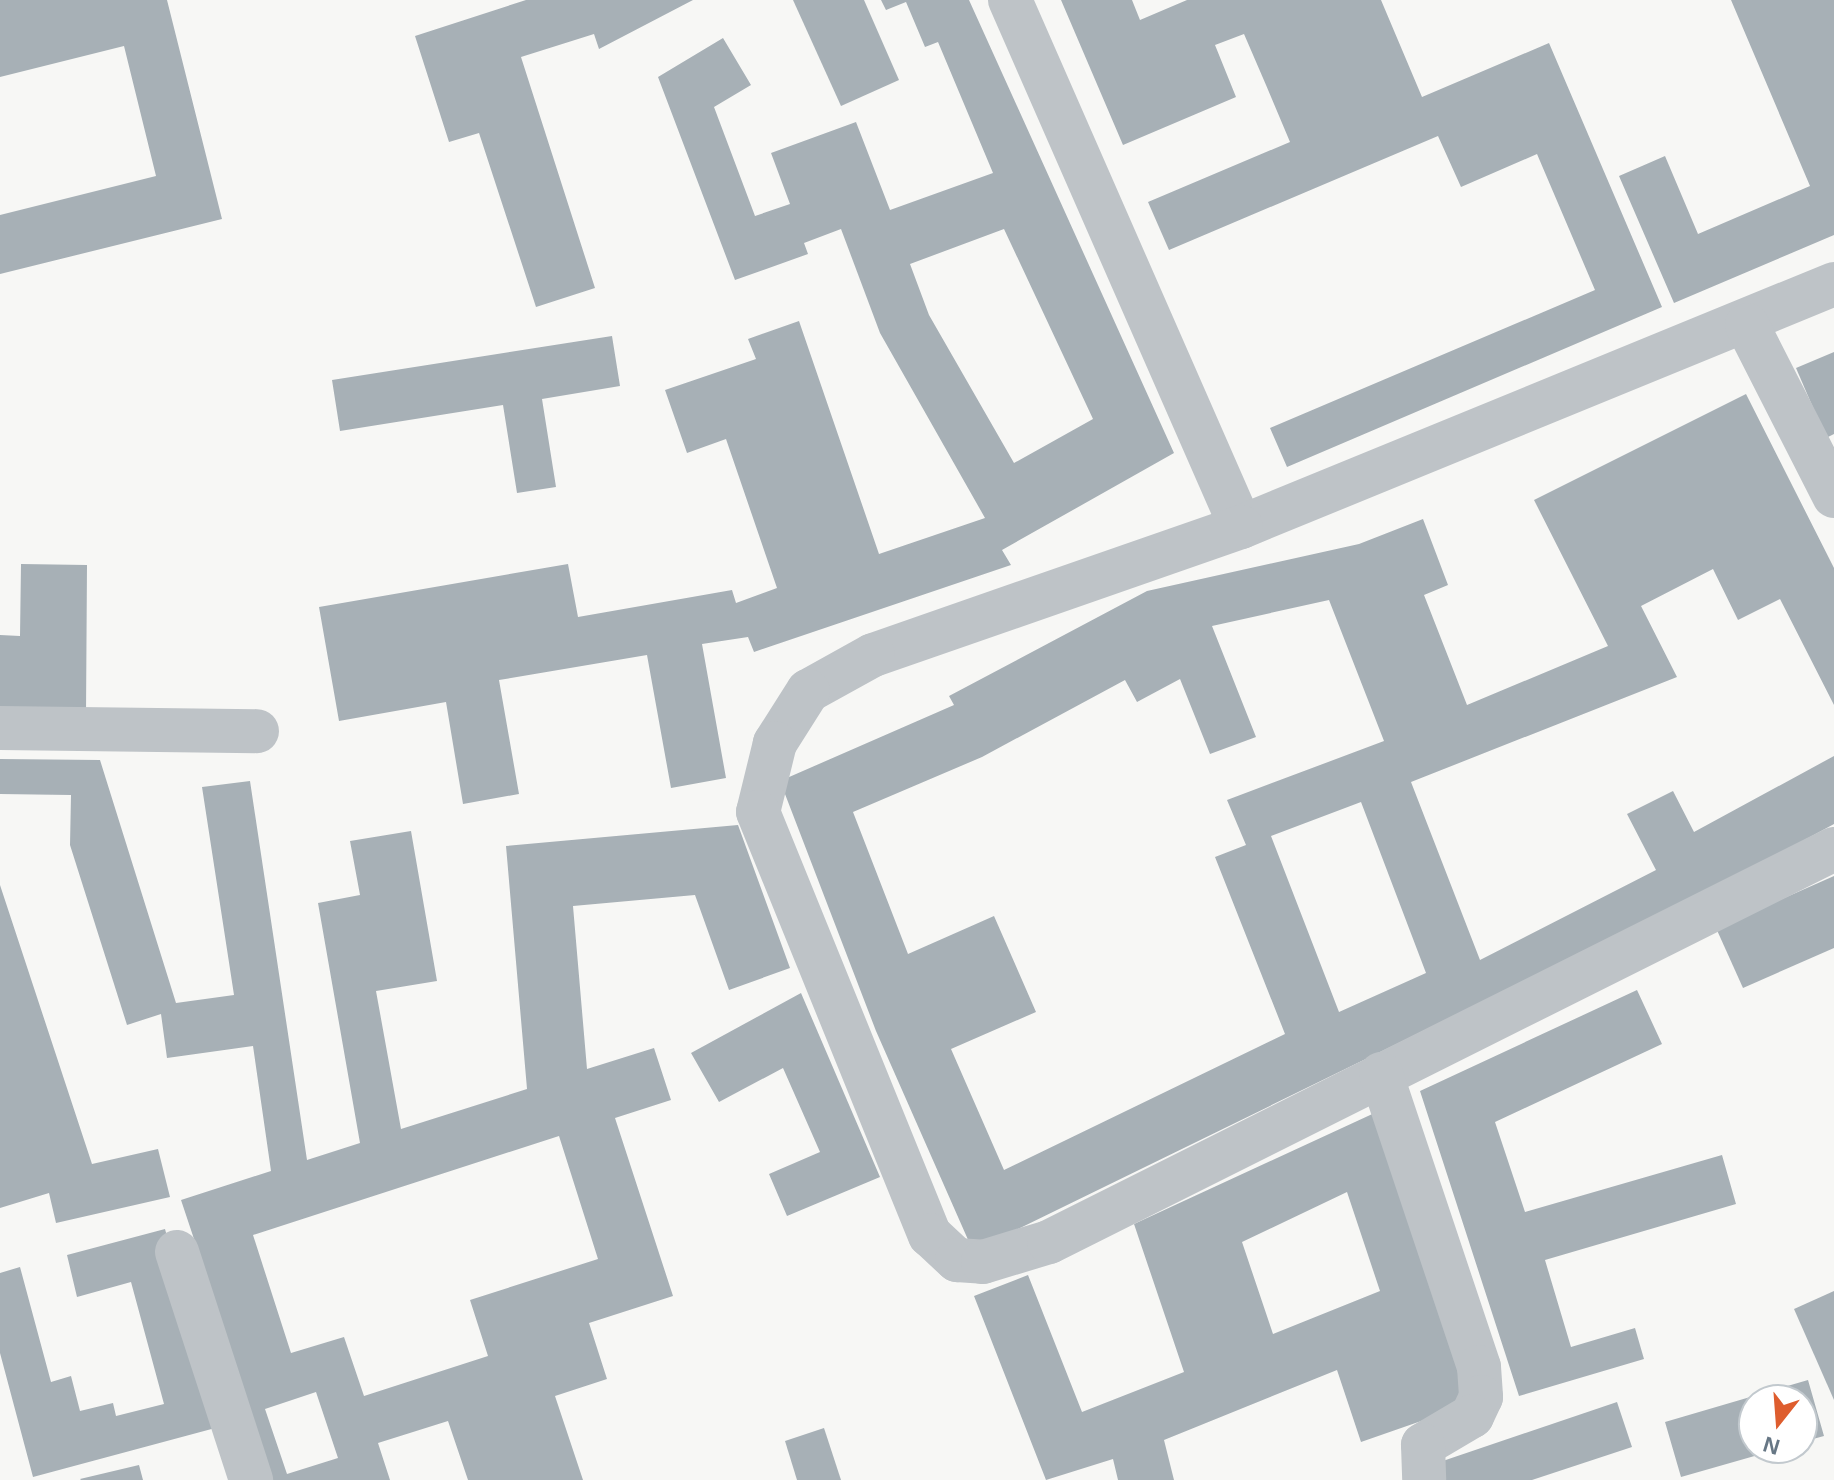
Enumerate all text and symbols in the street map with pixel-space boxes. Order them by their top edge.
north arrow [1738,1384,1818,1464]
text: N [1760,1431,1783,1460]

